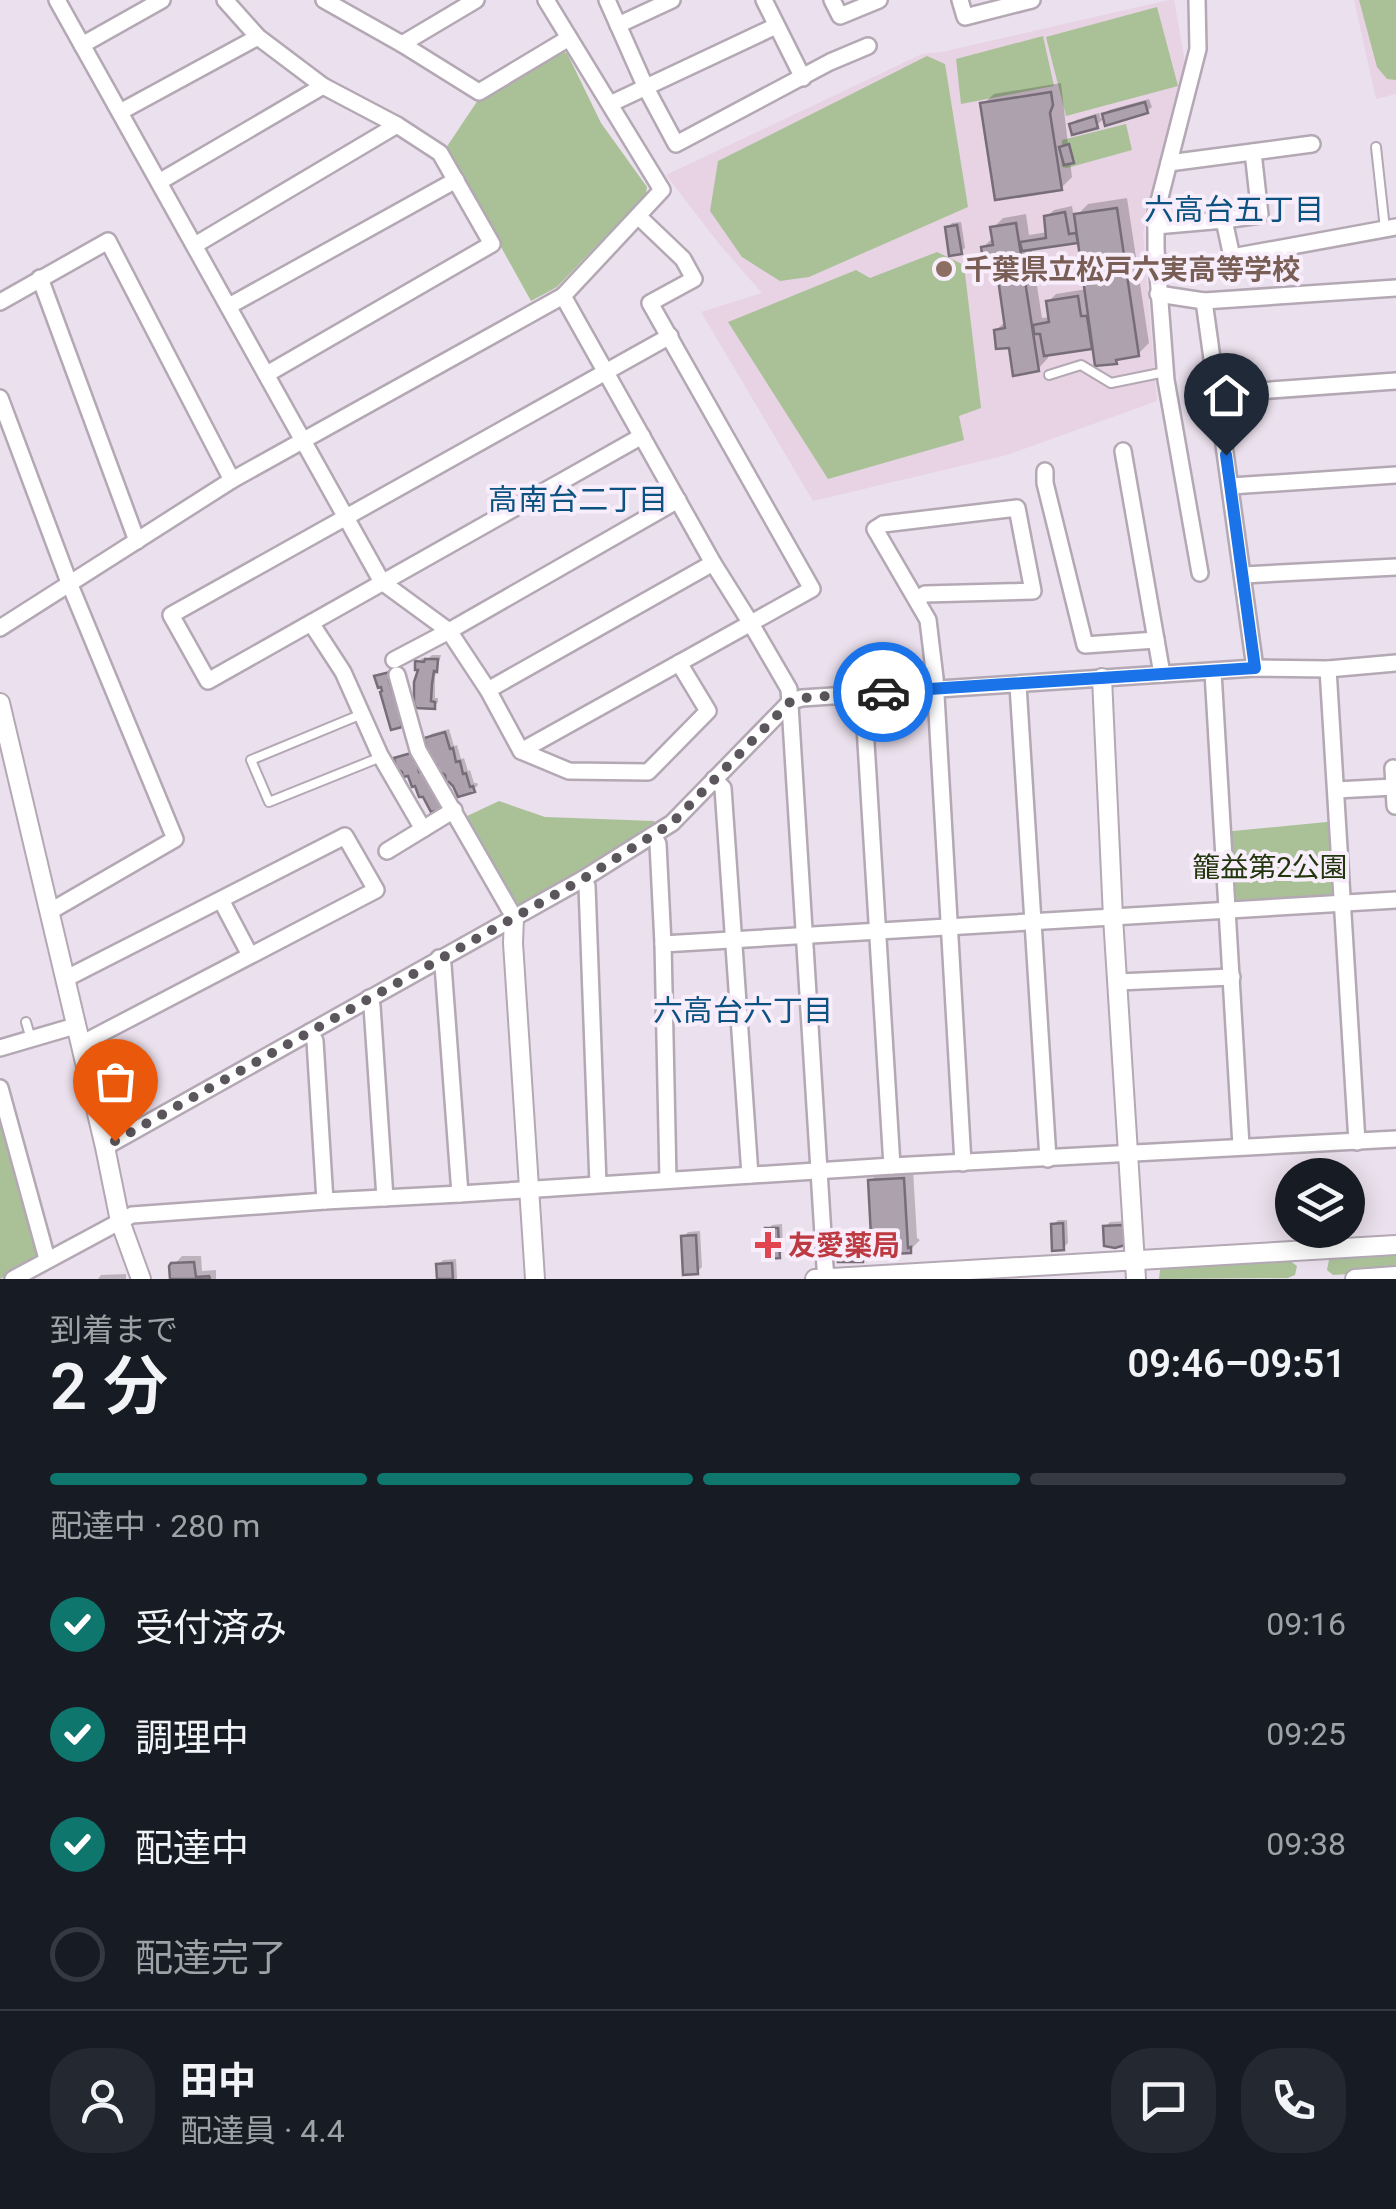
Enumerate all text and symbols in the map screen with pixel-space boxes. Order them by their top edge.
district label: 六高台五丁目 [1144,192,1324,227]
place label: 千葉県立松戸六実高等学校 [964,253,1300,286]
marker: 千葉県立松戸六実高等学校 [933,258,955,280]
pin [1184,353,1269,456]
icon: home [1199,368,1254,423]
district label: 高南台二丁目 [488,482,668,517]
courier [833,642,933,742]
icon: car [856,665,911,720]
park label: 籠益第2公園 [1192,851,1348,884]
district label: 六高台六丁目 [653,993,833,1028]
pin [73,1039,158,1142]
icon: bag [88,1054,143,1109]
map controls [1275,1158,1365,1248]
button: layers [1275,1158,1365,1248]
place label: 友愛薬局 [788,1229,900,1262]
marker: 友愛薬局 [757,1234,779,1256]
text: 到着まで [50,1311,178,1349]
text: 09:46–09:51 [1127,1342,1346,1386]
text: 2 分 [50,1349,168,1425]
text: 配達中 · 280 m [50,1507,260,1545]
icon: check [50,1597,105,1652]
text: 09:16 [1266,1605,1346,1643]
text: 受付済み [135,1606,287,1650]
icon: check [50,1707,105,1762]
text: 09:25 [1266,1715,1346,1753]
text: 調理中 [135,1716,249,1760]
icon: check [50,1817,105,1872]
text: 09:38 [1266,1825,1346,1863]
text: 配達中 [135,1826,249,1870]
text: 配達完了 [135,1936,287,1980]
button: person [50,2048,155,2153]
button: chat [1111,2048,1216,2153]
button: phone [1241,2048,1346,2153]
text: 田中 [180,2059,256,2103]
text: 配達員 · 4.4 [180,2112,345,2150]

